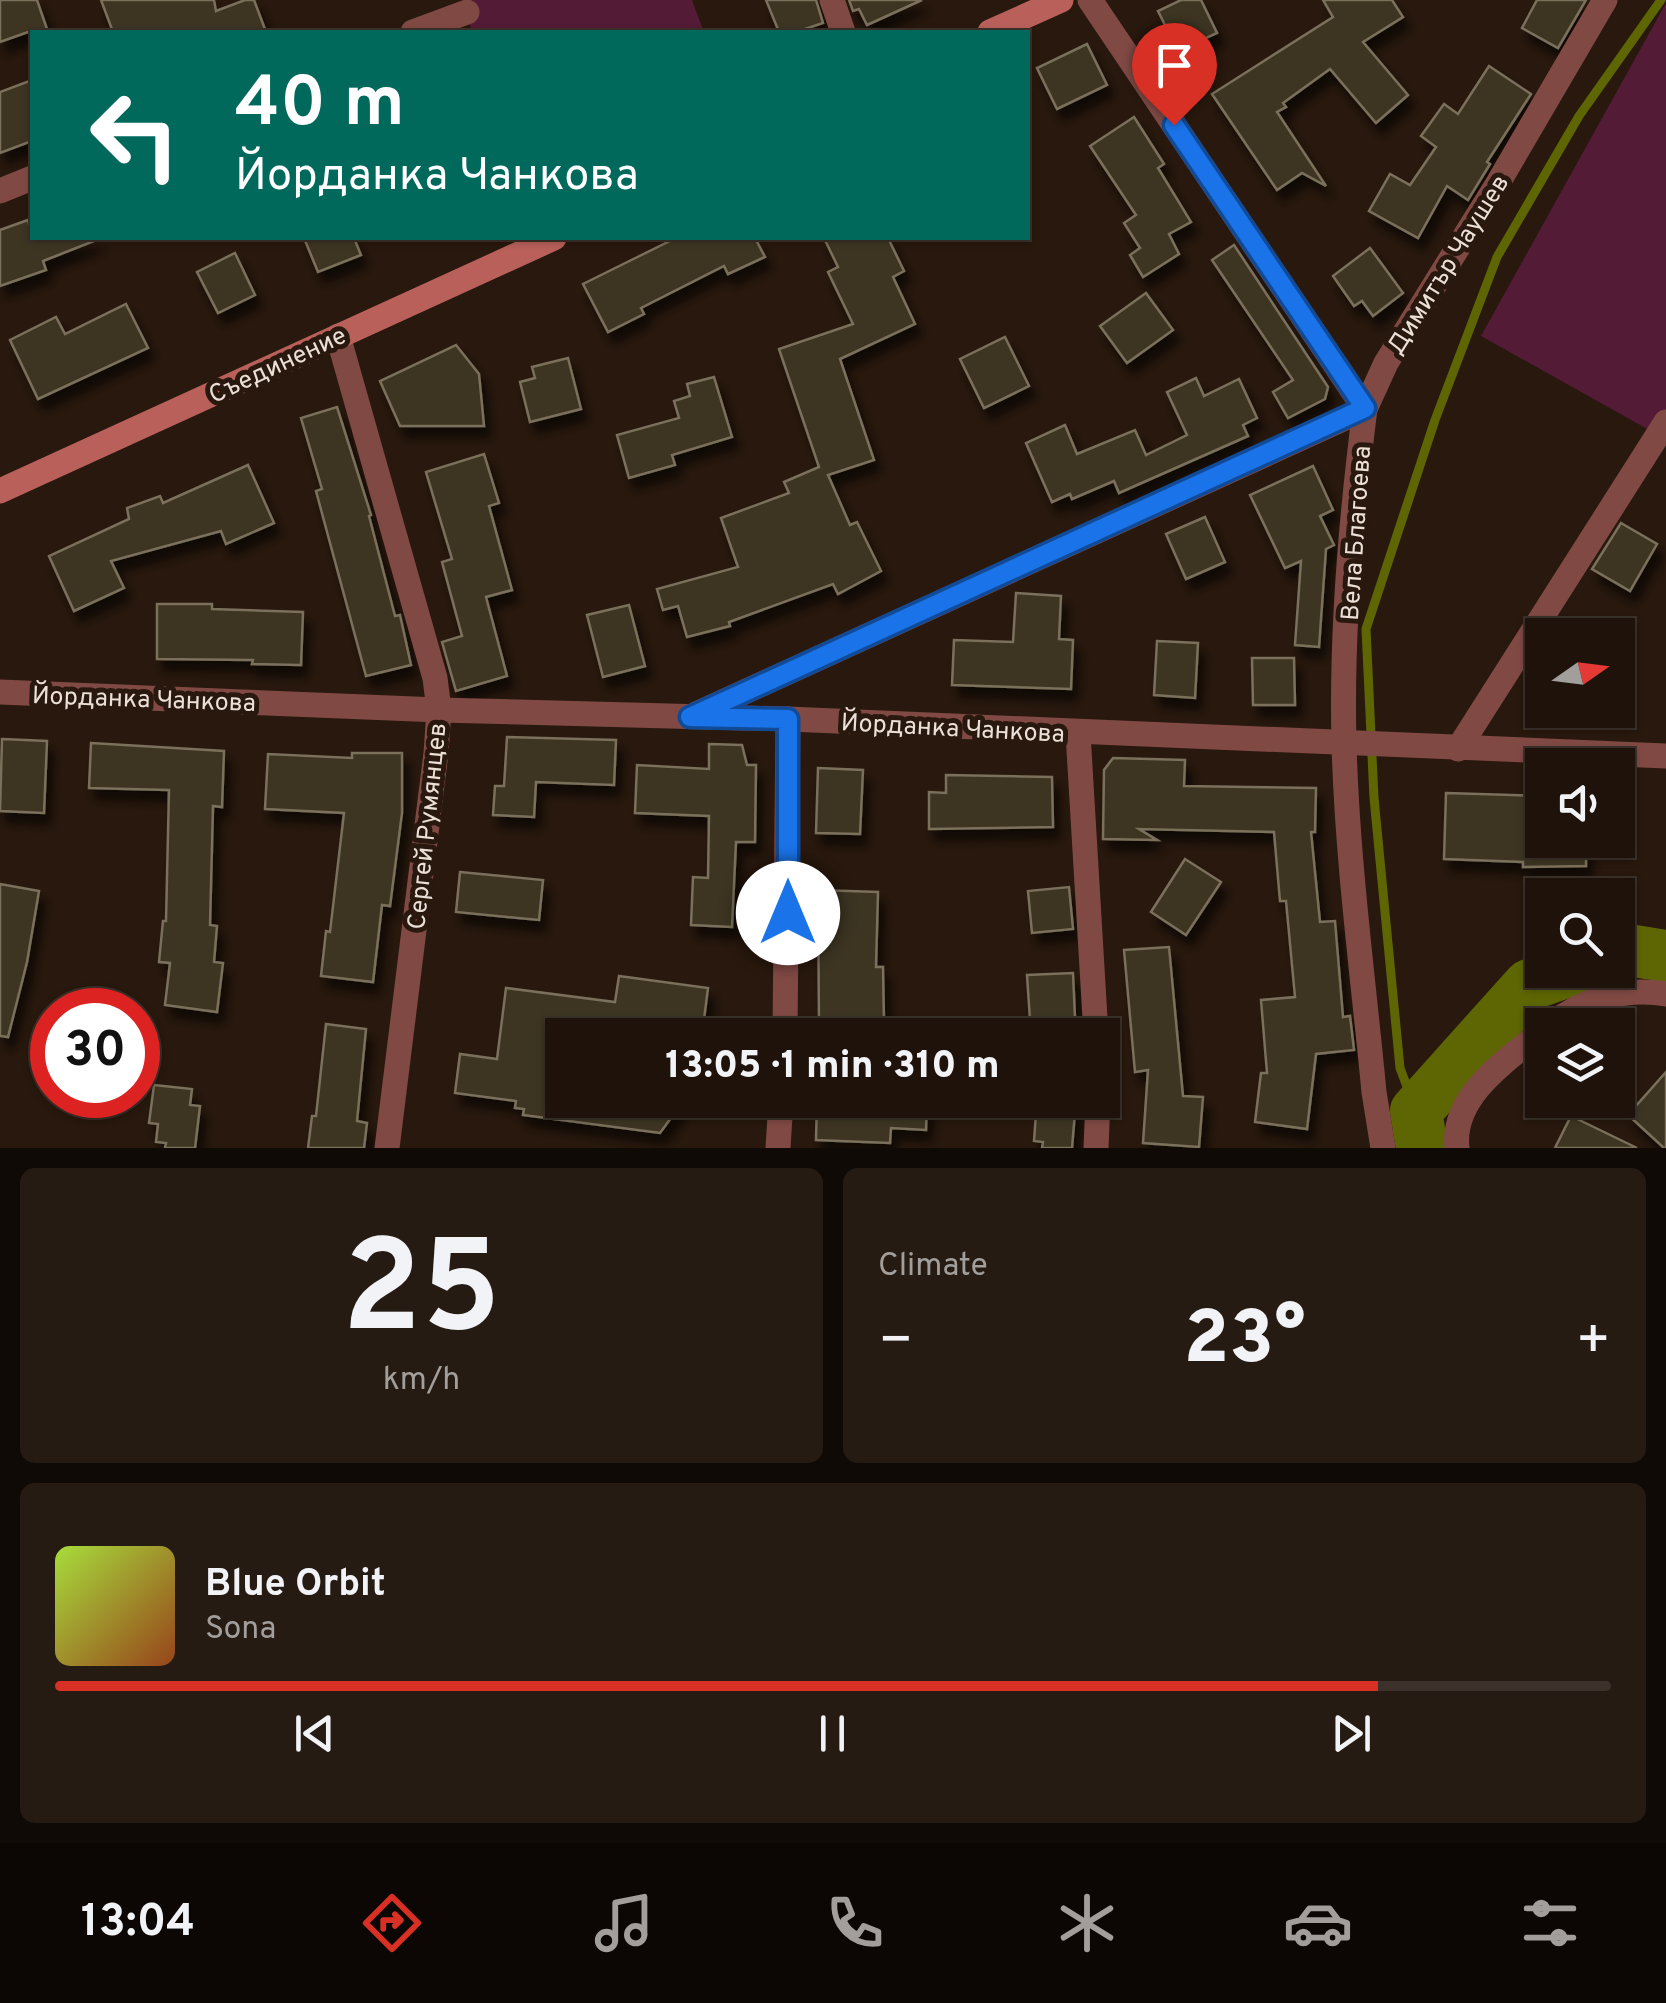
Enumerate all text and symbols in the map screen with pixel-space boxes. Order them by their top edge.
pin [1132,23,1217,126]
icon: arrive [1147,38,1202,93]
text: 40 m [235,62,405,151]
icon: left [70,70,200,200]
text: Йорданка Чанкова [235,149,639,206]
street label: Димитър Чаушев [1381,170,1518,362]
street label: Съединение [204,321,352,413]
street label: Вела Благоева [1336,445,1380,622]
north arrow [1525,618,1635,728]
map controls [1525,618,1635,1118]
street label: Йорданка Чанкова [31,680,257,721]
street label: Йорданка Чанкова [840,707,1066,752]
street label: Сергей Румянцев [402,721,456,931]
button: sound [1525,748,1635,858]
position arrow [736,861,840,965]
button: search [1525,878,1635,988]
speed limit sign: 30 [30,988,160,1118]
button: layers [1525,1008,1635,1118]
text: 13:05 · 1 min · 310 m [665,1043,1000,1092]
text: 25 [342,1213,501,1378]
text: Climate [878,1247,988,1287]
text: 23° [1183,1295,1306,1390]
text: − [878,1308,913,1378]
text: + [1576,1308,1611,1378]
text: km/h [383,1361,460,1401]
text: Blue Orbit [205,1561,386,1610]
text: Sona [205,1610,276,1650]
icon: previous [287,1706,342,1761]
icon: pause [805,1706,860,1761]
icon: next [1324,1706,1379,1761]
icon: directions [357,1888,427,1958]
icon: music [589,1888,659,1958]
icon: phone [820,1888,890,1958]
icon: climate [1052,1888,1122,1958]
icon: car [1283,1888,1353,1958]
icon: filters [1515,1888,1585,1958]
text: 13:04 [81,1895,195,1952]

